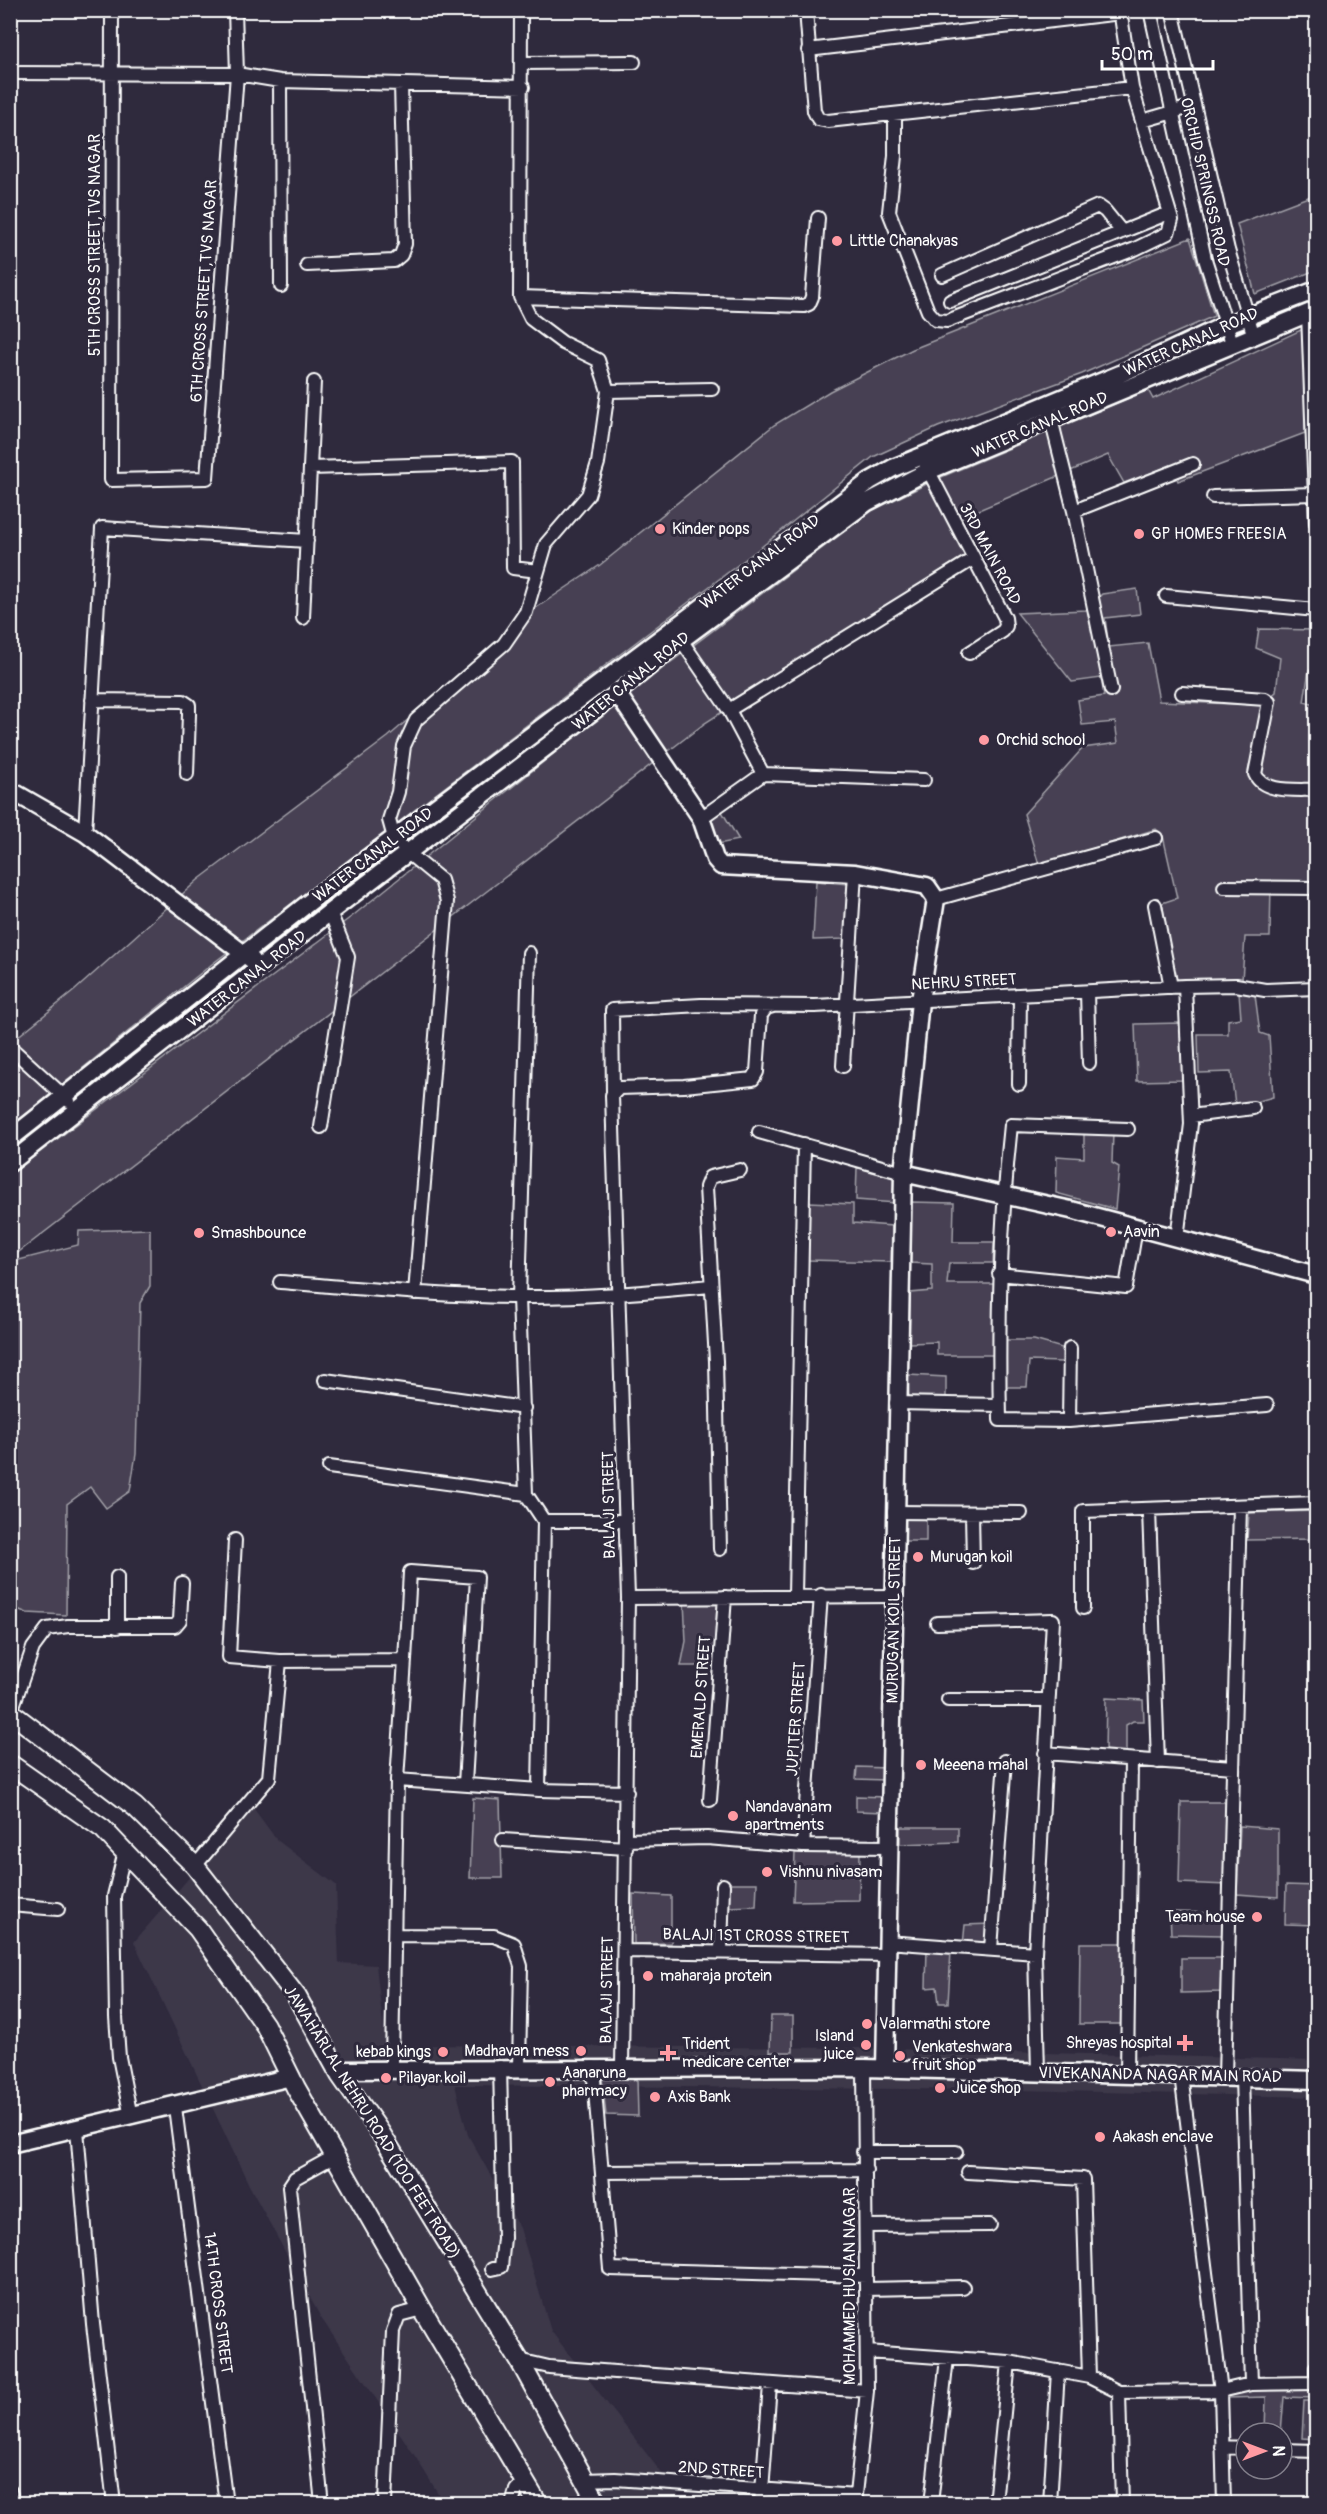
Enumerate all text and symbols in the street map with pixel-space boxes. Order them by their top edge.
scale bar [1102,33,1213,71]
text: 50 m [1111,43,1153,66]
street label: ORCHID SPRINGSS ROAD [1176,96,1234,268]
street label: 5TH CROSS STREET,TVS NAGAR [85,134,105,356]
street label: 6TH CROSS STREET,TVS NAGAR [186,179,222,403]
place label: Little Chanakyas [849,231,958,251]
marker: Little Chanakyas [830,234,844,248]
street label: WATER CANAL ROAD [1120,303,1262,381]
street label: WATER CANAL ROAD [969,387,1111,463]
street label: 3RD MAIN ROAD [955,500,1025,608]
street label: WATER CANAL ROAD [696,510,824,614]
place label: Kinder pops [672,519,749,539]
marker: Kinder pops [653,522,667,536]
place label: GP HOMES FREESIA [1151,524,1287,544]
marker: GP HOMES FREESIA [1132,527,1146,541]
street label: WATER CANAL ROAD [568,627,694,735]
place label: Orchid school [996,730,1086,750]
marker: Orchid school [977,733,991,747]
street label: WATER CANAL ROAD [309,803,437,907]
street label: WATER CANAL ROAD [183,926,311,1032]
street label: NEHRU STREET [911,969,1017,995]
place label: Aavin [1123,1222,1160,1242]
place label: Smashbounce [211,1223,306,1243]
marker: Aavin [1104,1225,1118,1239]
marker: Smashbounce [192,1226,206,1240]
street label: BALAJI STREET [598,1451,620,1559]
street label: MURUGAN KOIL STREET [883,1536,905,1704]
place label: Murugan koil [930,1547,1013,1567]
marker: Murugan koil [911,1550,925,1564]
street label: EMERALD STREET [687,1635,715,1759]
street label: JUPITER STREET [782,1661,810,1777]
place label: Meeena mahal [933,1755,1028,1775]
marker: Meeena mahal [914,1758,928,1772]
place label: Nandavanam apartments [745,1797,832,1835]
marker: Nandavanam apartments [726,1809,740,1823]
place label: Vishnu nivasam [779,1862,883,1882]
marker: Vishnu nivasam [760,1865,774,1879]
place label: Team house [1165,1907,1245,1927]
marker: Team house [1250,1910,1264,1924]
street label: BALAJI 1ST CROSS STREET [662,1924,850,1948]
street label: BALAJI STREET [596,1936,618,2044]
place label: maharaja protein [660,1966,772,1986]
marker: maharaja protein [641,1969,655,1983]
street label: JAWAHARLAL NEHRU ROAD (100 FEET ROAD) [279,1982,465,2262]
place label: Valarmathi store [879,2014,990,2034]
marker: Valarmathi store [860,2017,874,2031]
place label: Island juice [815,2026,854,2064]
place label: Shreyas hospital [1066,2033,1172,2053]
place label: Trident medicare center [682,2034,792,2072]
marker: Shreyas hospital [1176,2034,1194,2052]
place label: Venkateshwara fruit shop [912,2037,1012,2075]
marker: Island juice [859,2038,873,2052]
place label: Madhavan mess [464,2041,569,2061]
place label: kebab kings [356,2042,431,2062]
marker: Madhavan mess [574,2044,588,2058]
marker: Trident medicare center [659,2044,677,2062]
marker: kebab kings [436,2045,450,2059]
marker: Venkateshwara fruit shop [893,2049,907,2063]
place label: Aanaruna pharmacy [562,2063,627,2101]
street label: VIVEKANANDA NAGAR MAIN ROAD [1038,2063,1282,2087]
place label: Pilayar koil [398,2068,466,2088]
marker: Pilayar koil [379,2071,393,2085]
marker: Aanaruna pharmacy [543,2075,557,2089]
place label: Juice shop [952,2078,1021,2098]
marker: Juice shop [933,2081,947,2095]
place label: Axis Bank [667,2087,731,2107]
marker: Axis Bank [648,2090,662,2104]
place label: Aakash enclave [1112,2127,1213,2147]
marker: Aakash enclave [1093,2130,1107,2144]
street label: MOHAMMED HUSIAN NAGAR [840,2187,860,2385]
street label: 14TH CROSS STREET [199,2231,237,2375]
north arrow [1234,2421,1294,2481]
text: N [1268,2446,1288,2457]
street label: 2ND STREET [677,2457,765,2483]

